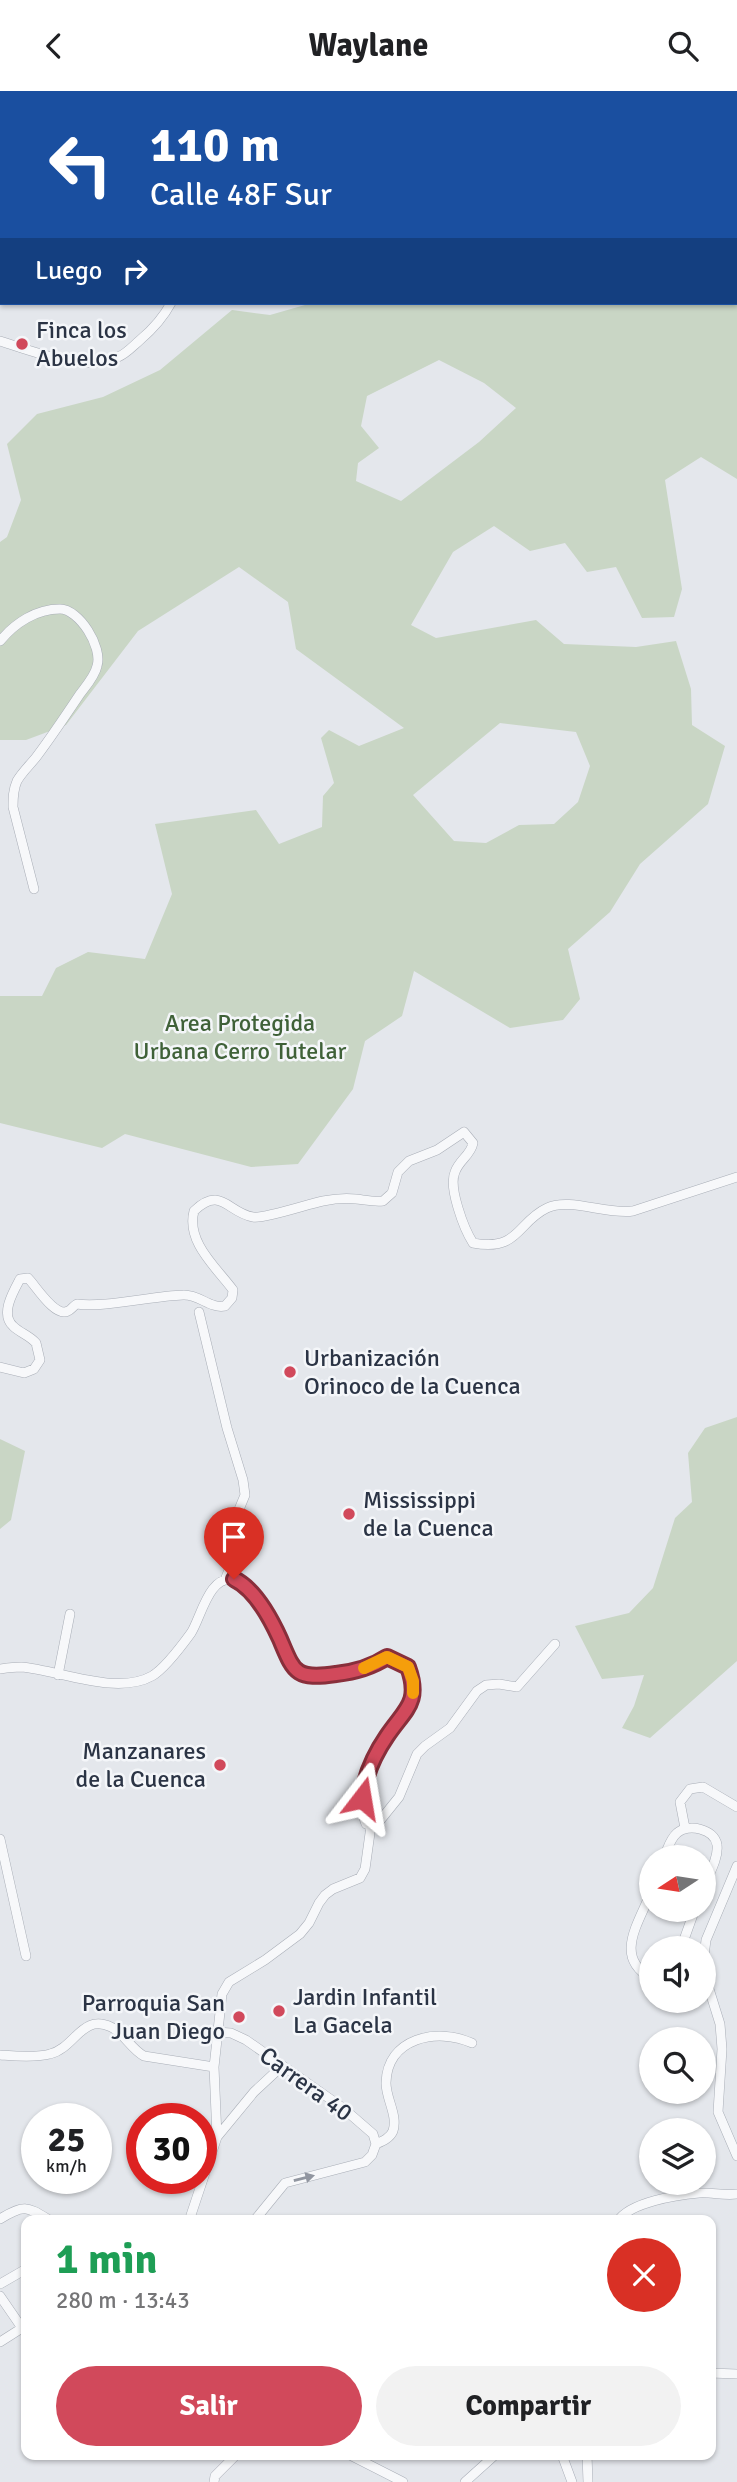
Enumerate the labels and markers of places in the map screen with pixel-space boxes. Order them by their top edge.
place label: Finca los Abuelos [36,315,127,373]
marker: Finca los Abuelos [14,336,30,352]
place label: Urbanización Orinoco de la Cuenca [304,1343,521,1401]
marker: Urbanización Orinoco de la Cuenca [282,1364,298,1380]
place label: Mississippi de la Cuenca [363,1485,494,1543]
marker: Mississippi de la Cuenca [341,1506,357,1522]
pin [204,1507,264,1579]
place label: Manzanares de la Cuenca [75,1736,206,1794]
marker: Manzanares de la Cuenca [212,1757,228,1773]
place label: Jardin Infantil La Gacela [293,1982,437,2040]
place label: Parroquia San Juan Diego [82,1988,225,2046]
marker: Jardin Infantil La Gacela [271,2003,287,2019]
marker: Parroquia San Juan Diego [231,2009,247,2025]

